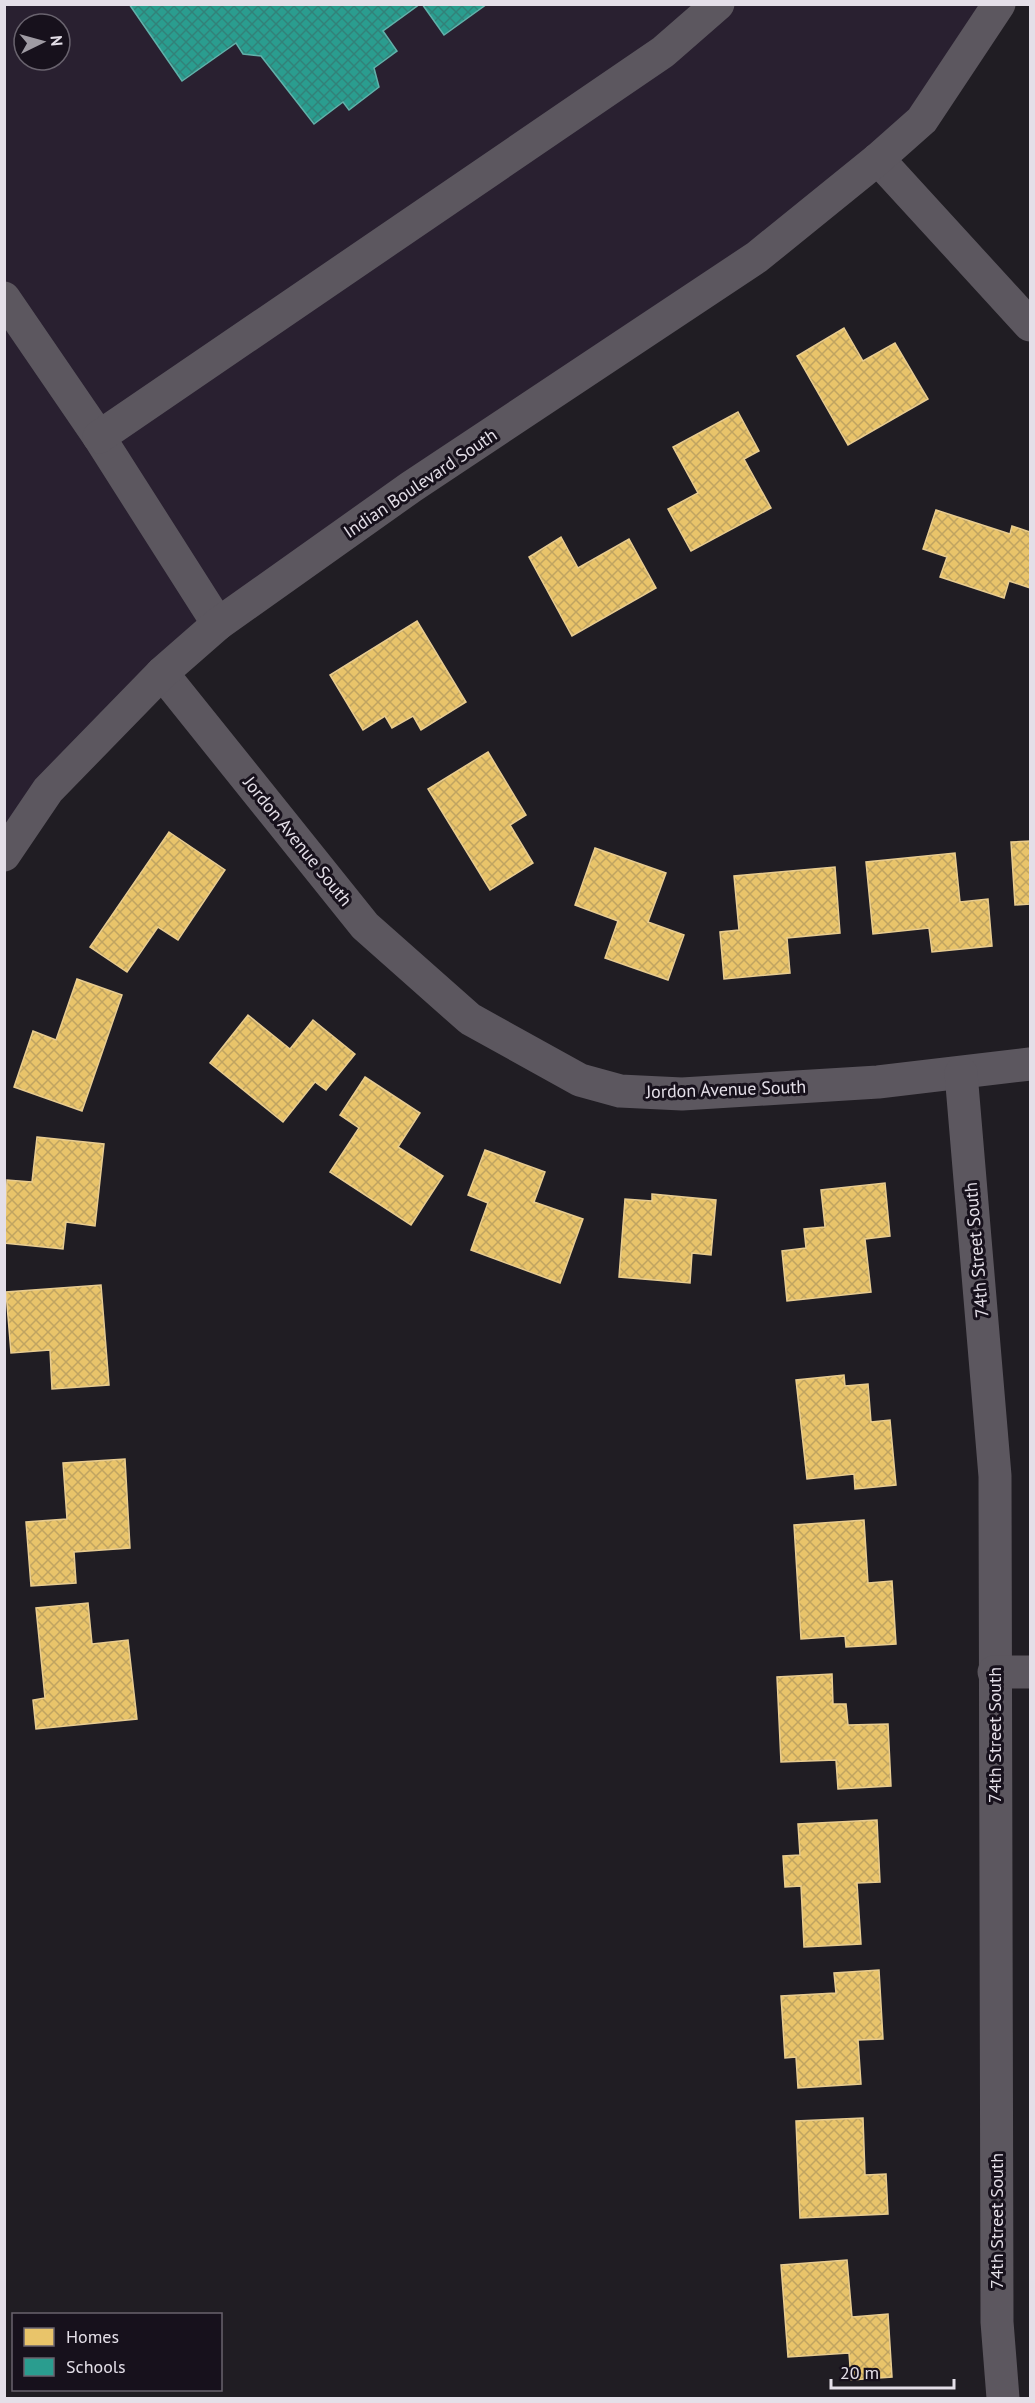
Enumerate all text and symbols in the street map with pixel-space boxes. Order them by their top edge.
north arrow [12,12,72,72]
text: N [47,35,67,47]
street label: Indian Boulevard South [339,423,501,543]
street label: Jordon Avenue South [238,771,357,911]
street label: Jordon Avenue South [644,1075,807,1103]
street label: 74th Street South [959,1181,993,1319]
street label: 74th Street South [983,1667,1006,1803]
street label: 74th Street South [985,2153,1008,2289]
legend [12,2313,222,2391]
text: Homes [66,2325,119,2348]
scale bar [831,2352,954,2390]
text: Schools [66,2355,126,2378]
text: 20 m [840,2361,879,2384]

